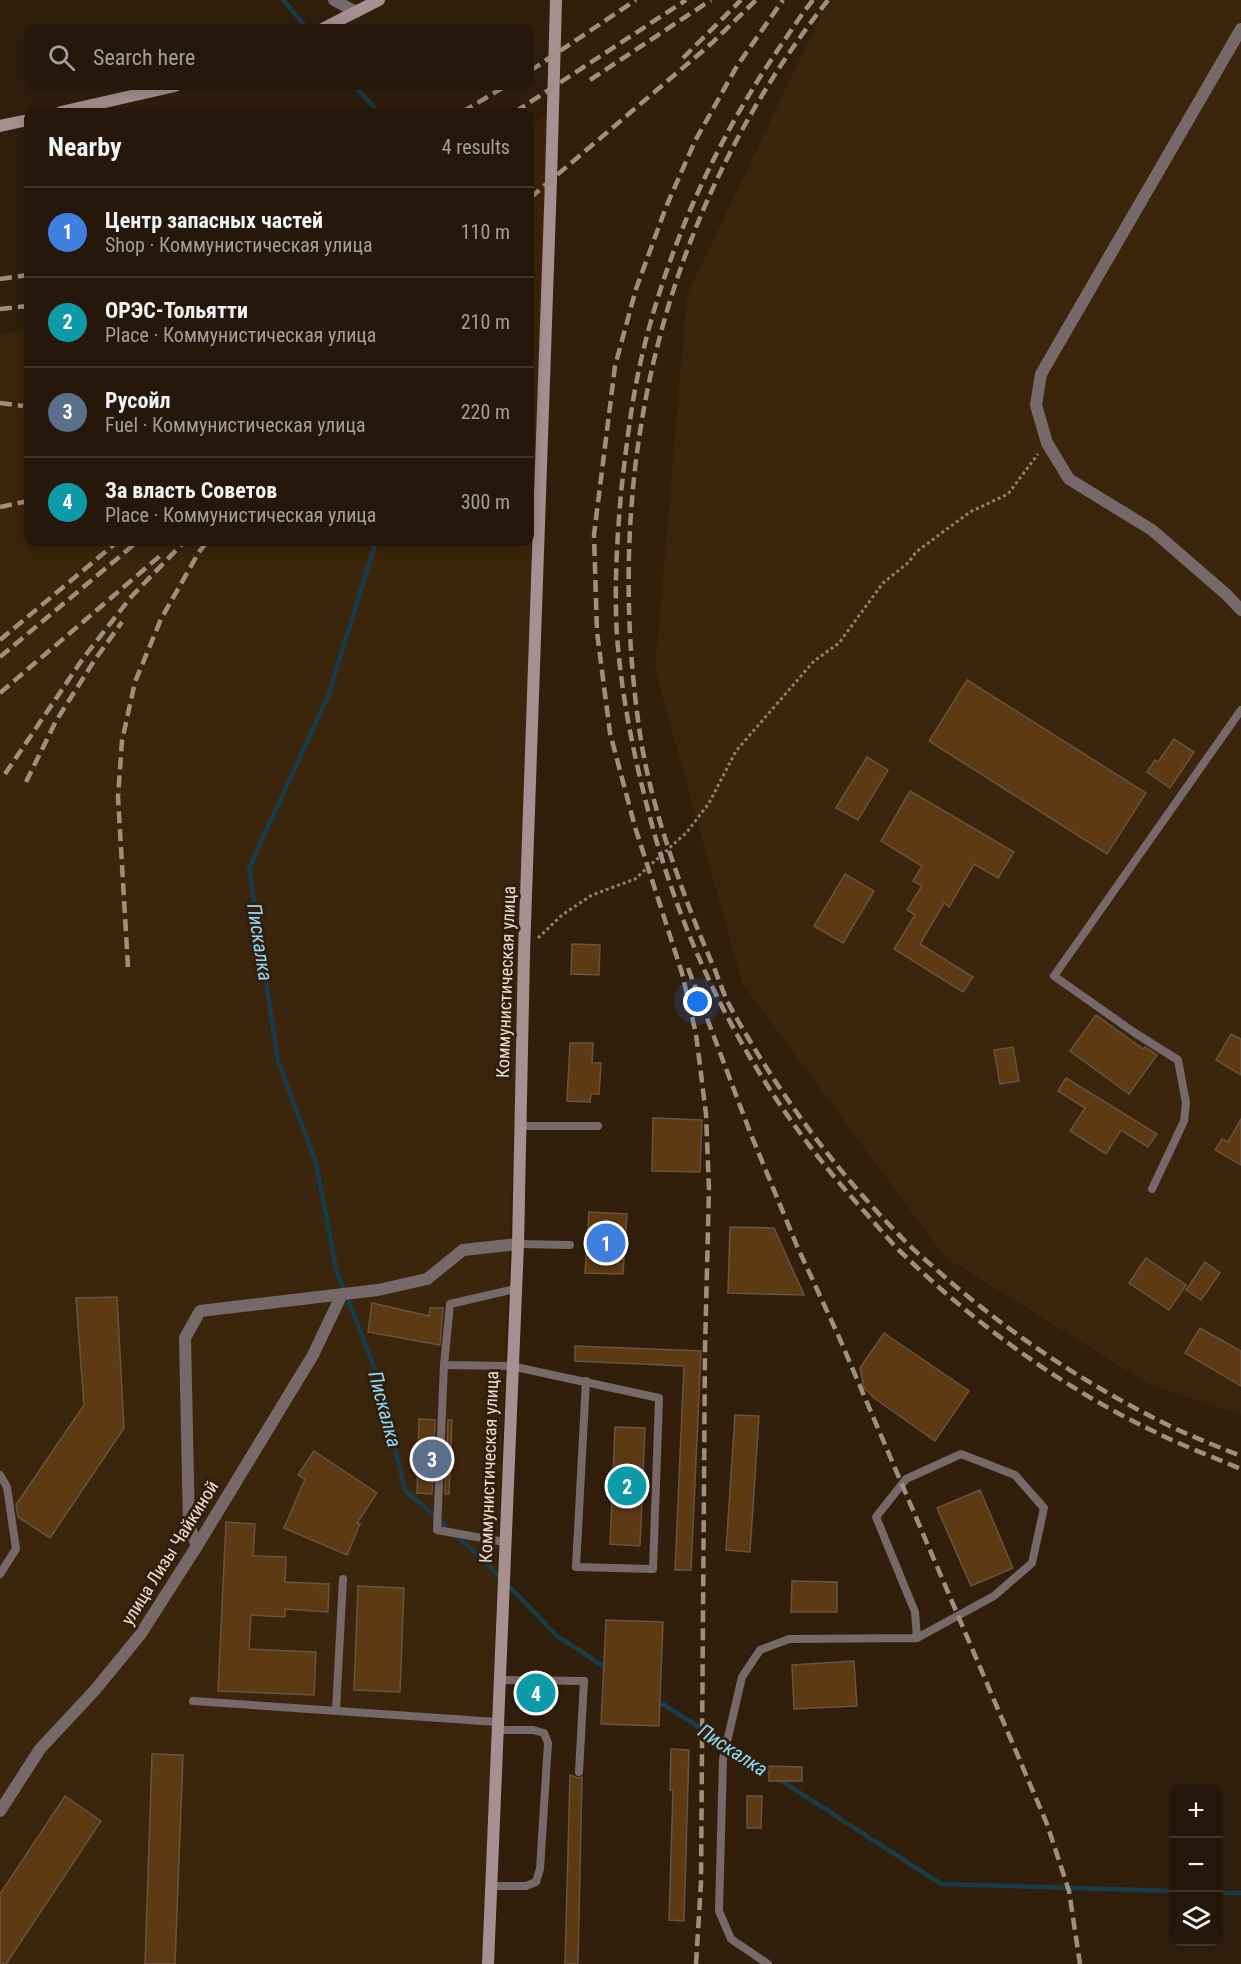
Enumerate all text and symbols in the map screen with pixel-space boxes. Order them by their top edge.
search box [24,24,534,90]
icon: search [45,41,78,74]
text: Search here [93,45,195,70]
text: Nearby [48,132,122,162]
text: 4 results [442,135,510,159]
text: Центр запасных частей [105,208,323,233]
text: 1 [62,220,73,244]
text: 110 m [461,220,510,244]
text: Shop · Коммунистическая улица [105,233,372,257]
text: ОРЭС-Тольятти [105,298,248,323]
text: 2 [62,310,73,334]
text: 210 m [461,310,510,334]
text: Place · Коммунистическая улица [105,323,376,347]
text: Русойл [105,388,170,413]
text: 3 [62,400,73,424]
text: 220 m [461,400,510,424]
text: Fuel · Коммунистическая улица [105,413,366,437]
text: За власть Советов [105,478,277,503]
text: 4 [62,490,73,514]
text: 300 m [461,490,510,514]
text: Place · Коммунистическая улица [105,503,376,527]
street label: Коммунистическая улица [492,886,519,1078]
water label: Пискалка [242,902,278,982]
your location [683,987,712,1016]
pin: 1 [586,1220,626,1266]
water label: Пискалка [363,1368,407,1450]
street label: Коммунистическая улица [475,1371,502,1563]
pin: 3 [412,1436,452,1482]
pin: 2 [608,1464,646,1508]
street label: улица Лизы Чайкиной [117,1477,222,1629]
pin: 4 [516,1670,556,1716]
water label: Пискалка [694,1719,772,1781]
map controls [1169,1784,1223,1946]
button: + [1169,1784,1223,1838]
button: − [1169,1838,1223,1892]
button: layers [1169,1892,1223,1946]

